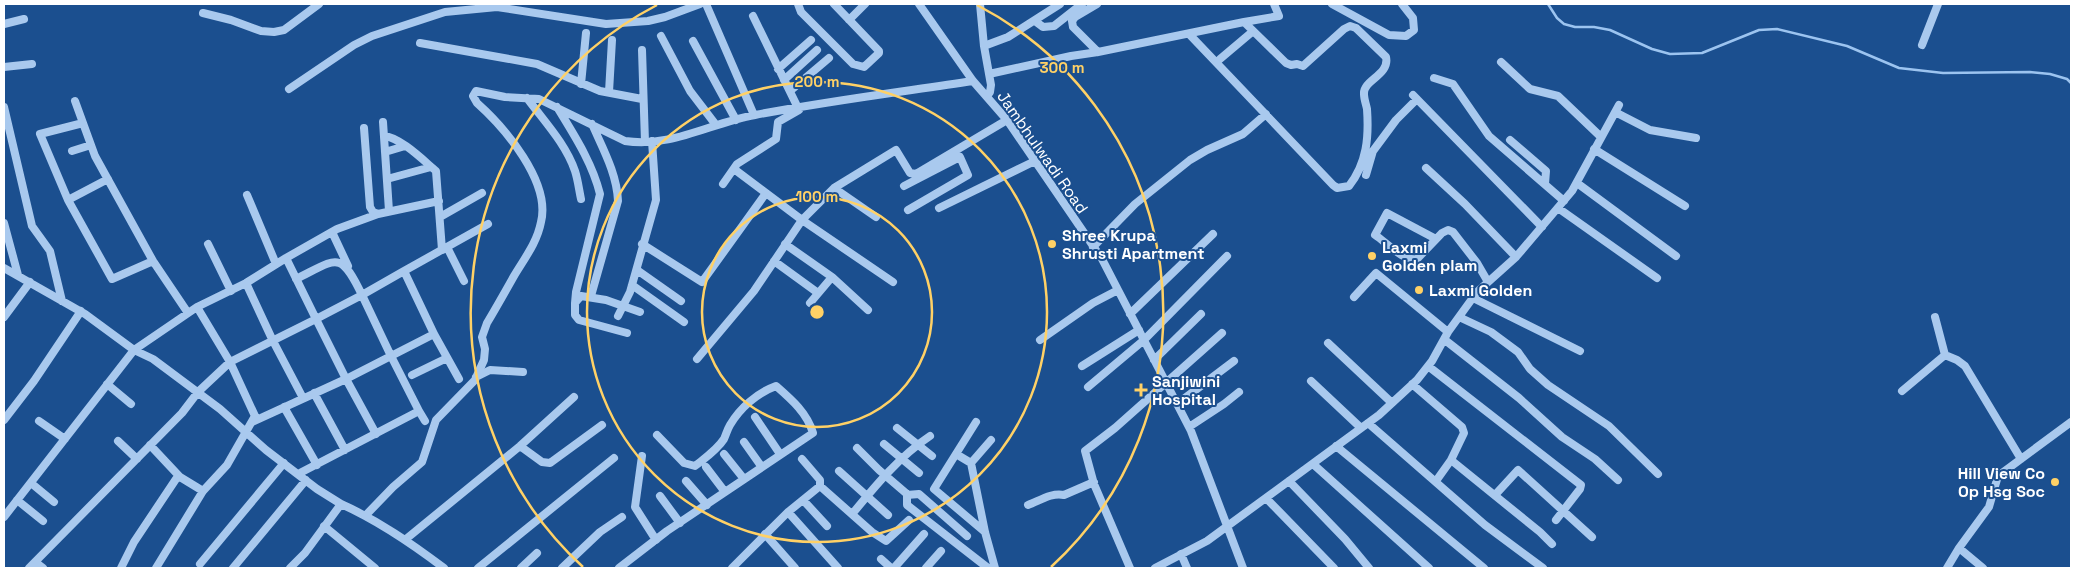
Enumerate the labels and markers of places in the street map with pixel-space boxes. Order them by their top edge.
place label: Shree Krupa Shrusti Apartment [1062,225,1204,264]
place label: Laxmi Golden plam [1382,237,1477,276]
marker: Shree Krupa Shrusti Apartment [1046,238,1058,250]
marker: Laxmi Golden plam [1366,250,1378,262]
place label: Laxmi Golden [1429,280,1532,301]
marker: Laxmi Golden [1413,284,1425,296]
centre of rings [808,303,826,321]
place label: Sanjiwini Hospital [1152,371,1220,410]
marker: Sanjiwini Hospital [1134,383,1148,397]
place label: Hill View Co Op Hsg Soc [1958,463,2045,502]
marker: Hill View Co Op Hsg Soc [2049,476,2061,488]

